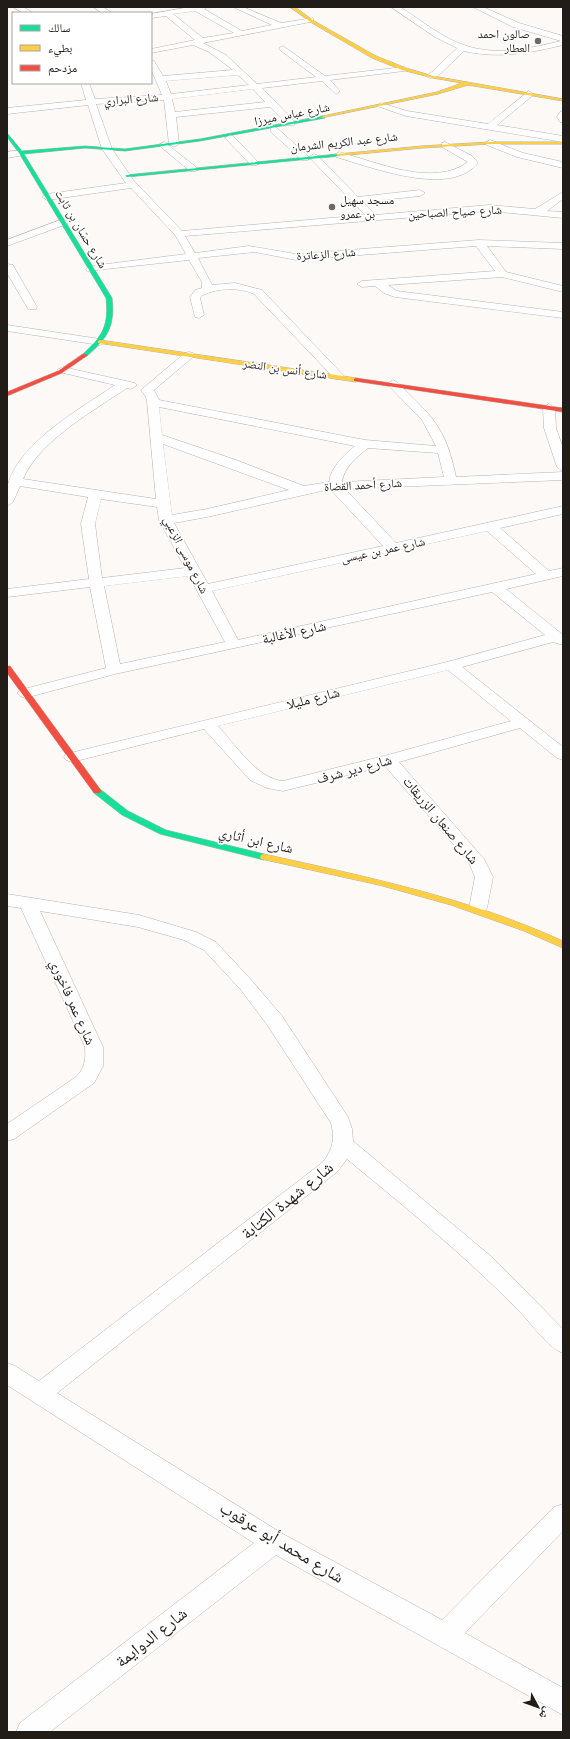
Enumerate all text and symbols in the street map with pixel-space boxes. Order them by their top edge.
legend [12,12,152,84]
text: سالك [48,21,70,35]
place label: صالون احمد العطار [478,27,530,55]
marker: صالون احمد العطار [533,36,543,46]
text: بطيء [48,41,72,58]
text: مزدحم [48,61,77,76]
street label: شارع البراري [103,90,159,111]
street label: شارع عباس ميرزا [253,100,331,129]
street label: شارع عبد الكريم الشرمان [290,129,399,156]
street label: شارع حسّان بن ثابت [51,187,110,271]
place label: مسجد سهيل بن عمرو [340,193,394,221]
marker: مسجد سهيل بن عمرو [327,202,337,212]
street label: شارع صياح الصباحين [408,203,503,222]
street label: شارع الزعاترة [296,245,356,264]
street label: شارع أنس بن النضر [241,356,328,383]
street label: شارع أحمد القضاة [324,476,402,495]
street label: شارع موسى الزعبي [158,514,212,597]
street label: شارع عمر بن عيسى [340,534,427,567]
street label: شارع الأغالبة [261,617,328,649]
street label: شارع مليلا [285,684,342,714]
street label: شارع دير شرف [315,751,394,789]
street label: شارع صنعان الزريقات [398,773,482,868]
street label: شارع ابن أثاري [217,824,295,860]
street label: شارع عمر فاخوري [44,957,99,1049]
street label: شارع شهدة الكتابة [238,1158,338,1245]
street label: شارع محمد أبو عرقوب [215,1497,347,1589]
street label: شارع الدوايمة [112,1604,192,1673]
north arrow [518,1687,558,1727]
text: ش [535,1704,554,1722]

